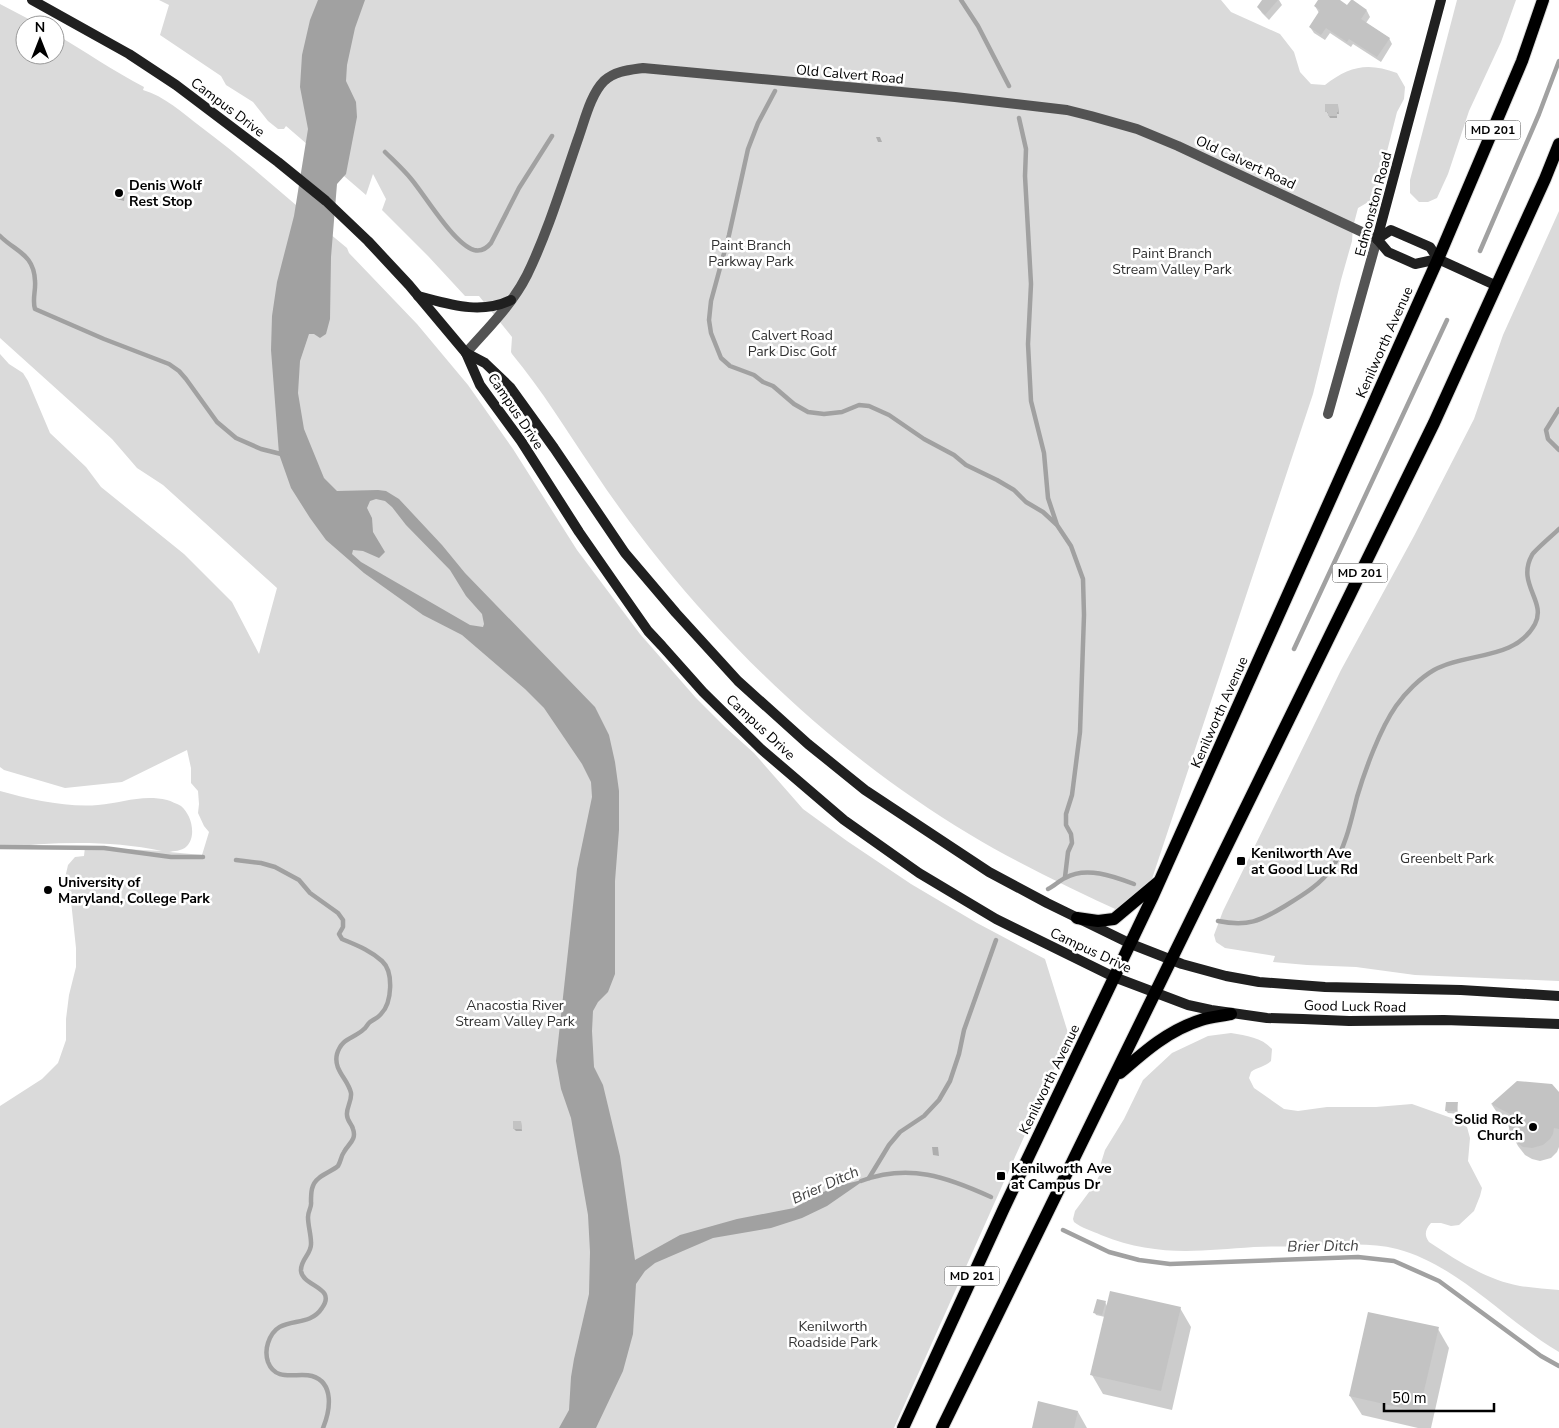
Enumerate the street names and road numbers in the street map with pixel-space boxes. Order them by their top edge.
street label: Old Calvert Road [795,60,905,89]
street label: Campus Drive [187,73,269,142]
road number: MD 201 [1466,120,1520,140]
street label: Old Calvert Road [1193,131,1299,194]
street label: Edmonston Road [1350,150,1397,258]
street label: Kenilworth Avenue [1351,283,1418,401]
street label: Campus Drive [483,369,548,453]
road number: MD 201 [1332,564,1388,582]
street label: Kenilworth Avenue [1186,653,1253,771]
street label: Campus Drive [722,690,799,764]
street label: Campus Drive [1047,923,1135,978]
street label: Good Luck Road [1304,996,1406,1017]
street label: Kenilworth Avenue [1015,1021,1084,1137]
road number: MD 201 [944,1266,1000,1285]

